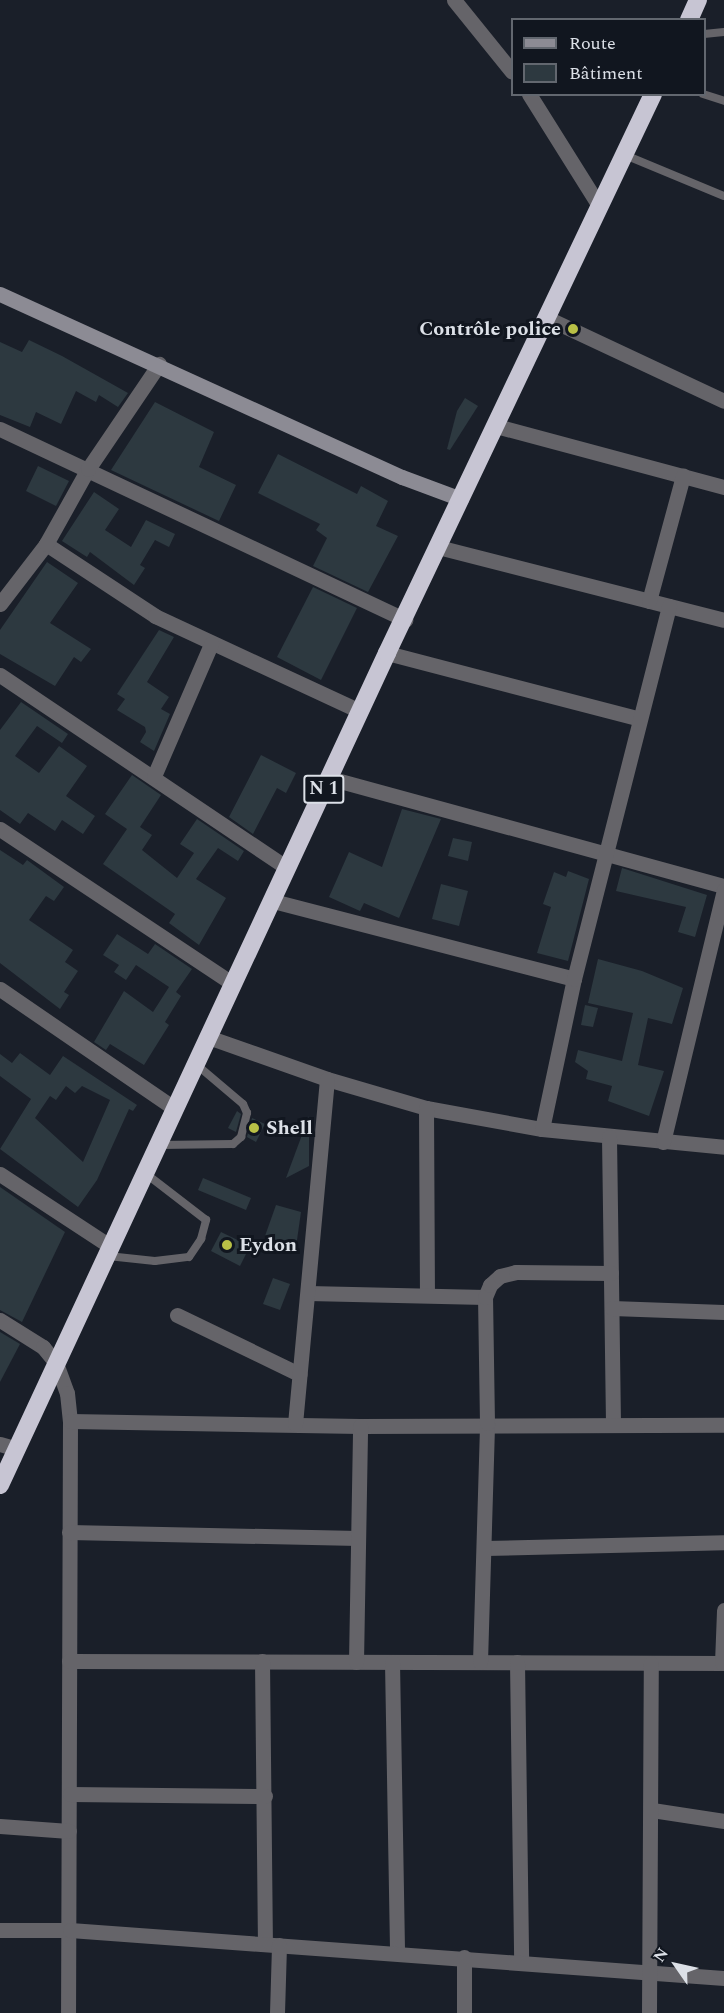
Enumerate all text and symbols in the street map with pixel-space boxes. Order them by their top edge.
legend [511,18,706,96]
text: Route [569,30,616,57]
text: Bâtiment [569,60,643,87]
place label: Contrôle police [419,317,561,341]
marker: Contrôle police [566,322,580,336]
road number: N 1 [303,774,345,804]
place label: Shell [266,1116,313,1140]
marker: Shell [247,1121,261,1135]
place label: Eydon [239,1233,297,1257]
marker: Eydon [220,1238,234,1252]
north arrow [646,1935,706,1995]
text: N [647,1943,675,1967]

